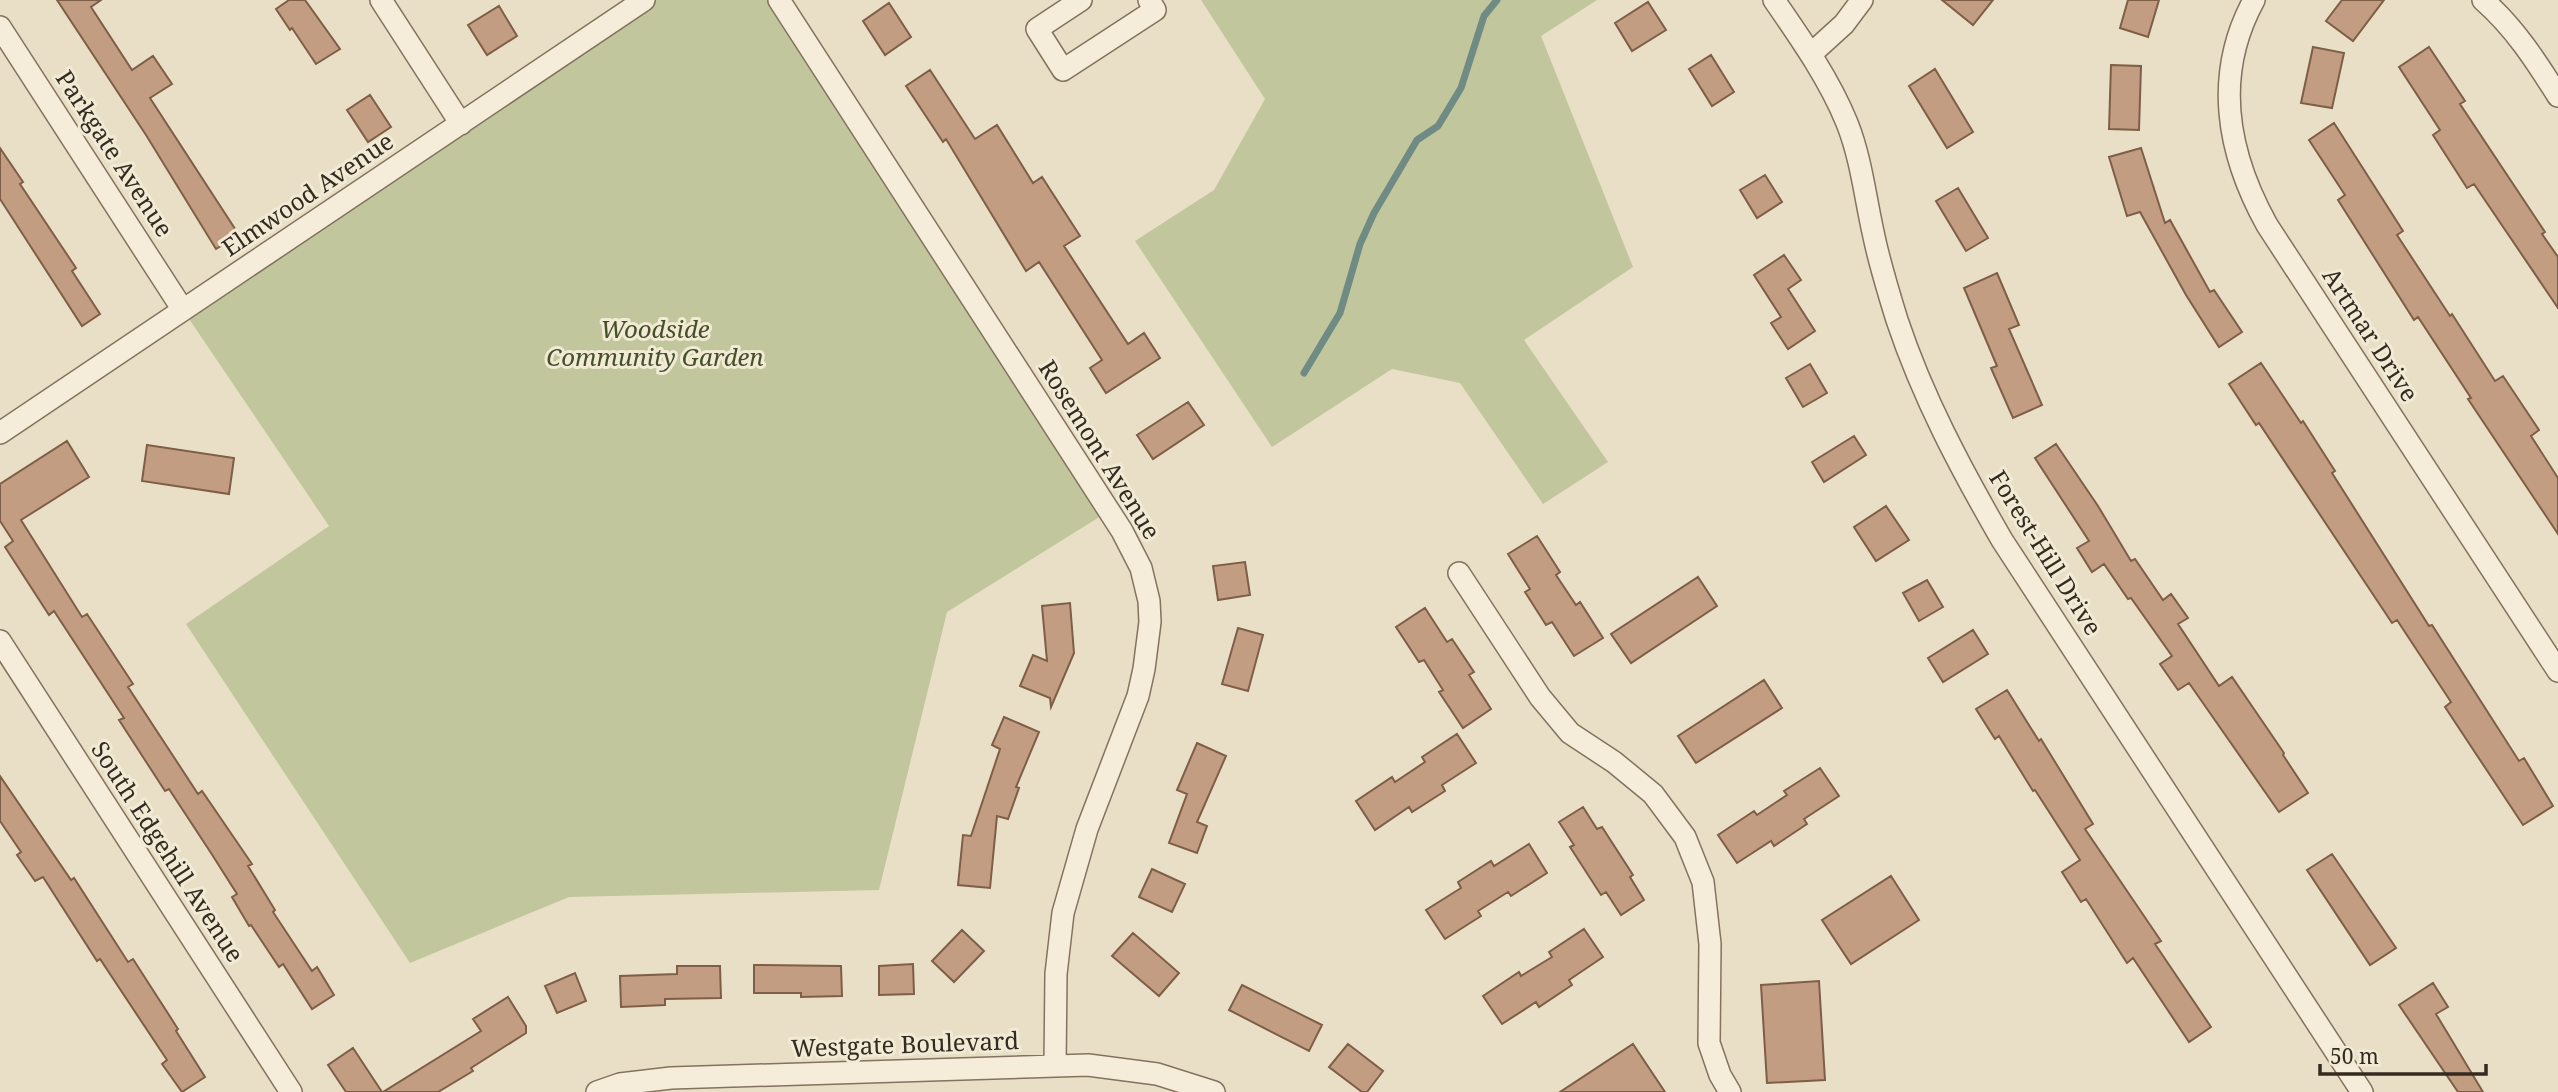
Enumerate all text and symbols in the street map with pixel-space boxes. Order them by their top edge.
street label: Parkgate Avenue [49,63,182,243]
street label: Elmwood Avenue [215,124,399,263]
street label: Artmar Drive [2316,261,2427,408]
park label: Woodside Community Garden [546,312,764,373]
street label: Rosemont Avenue [1032,353,1169,545]
street label: Forest-Hill Drive [1982,463,2110,641]
street label: South Edgehill Avenue [84,734,252,968]
street label: Westgate Boulevard [790,1023,1020,1064]
scale bar [2320,1032,2486,1076]
text: 50 m [2330,1042,2379,1070]

